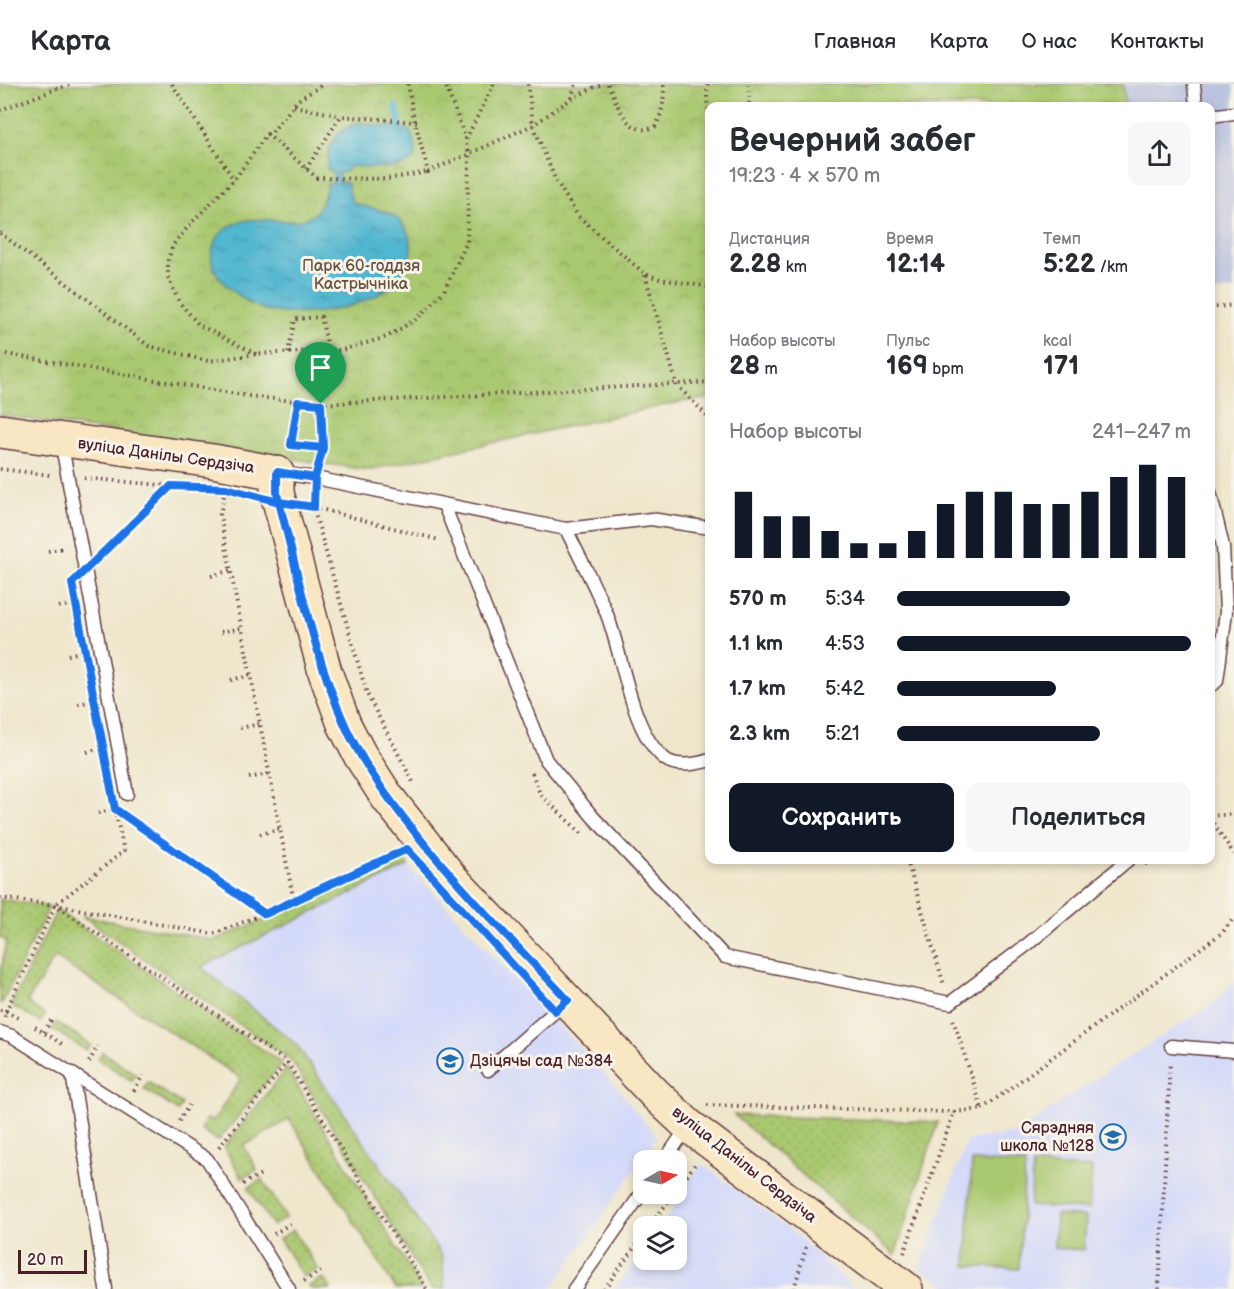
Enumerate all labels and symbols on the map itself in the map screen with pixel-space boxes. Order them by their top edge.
park label: Парк 60-годдзя Кастрычніка [302,257,420,294]
pin [295,342,346,404]
street label: вуліца Данілы Сердзіча [77,434,256,478]
school or university icon: Дзіцячы сад №384 [435,1046,465,1076]
place label: Дзіцячы сад №384 [470,1052,613,1071]
street label: вуліца Данілы Сердзіча [668,1103,820,1228]
place label: Сярэдняя школа №128 [1000,1119,1094,1156]
school or university icon: Сярэдняя школа №128 [1098,1122,1128,1152]
north arrow [633,1150,687,1204]
scale bar [18,1247,87,1274]

